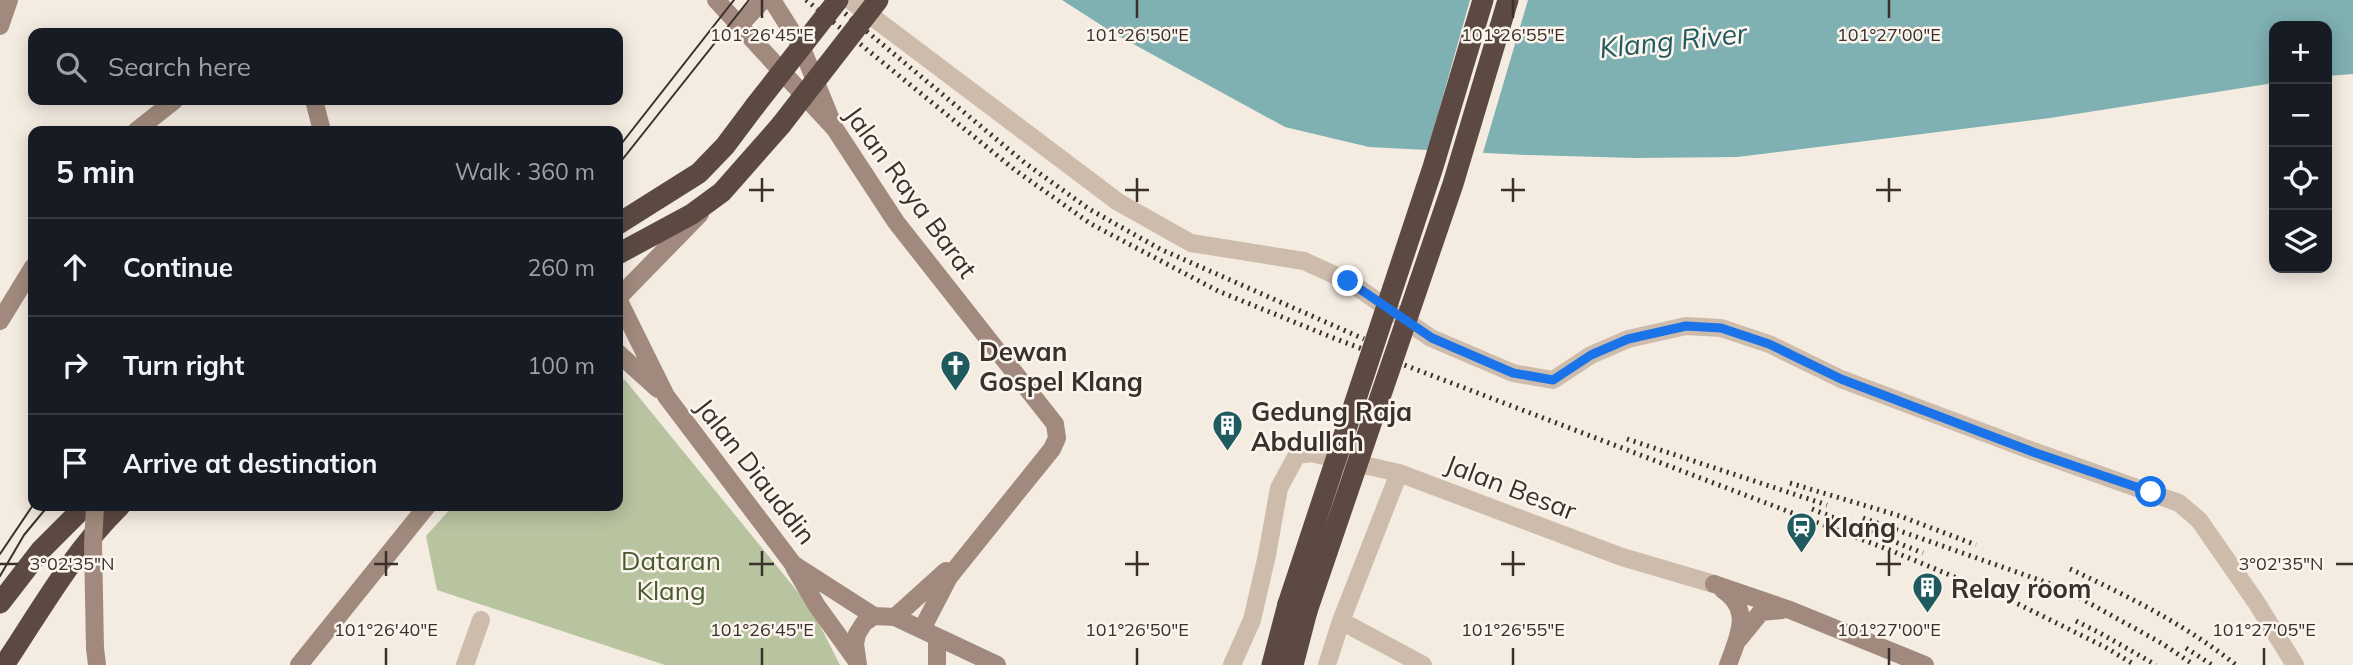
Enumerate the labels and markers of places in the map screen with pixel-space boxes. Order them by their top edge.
place label: Dewan Gospel Klang [979,335,1143,398]
church icon: Dewan Gospel Klang [939,349,973,393]
place label: Gedung Raja Abdullah [1251,395,1412,458]
building icon: Gedung Raja Abdullah [1211,409,1245,453]
station icon: Klang [1784,510,1818,554]
place label: Klang [1824,511,1896,544]
building icon: Relay room [1911,571,1945,615]
place label: Relay room [1951,572,2091,605]

